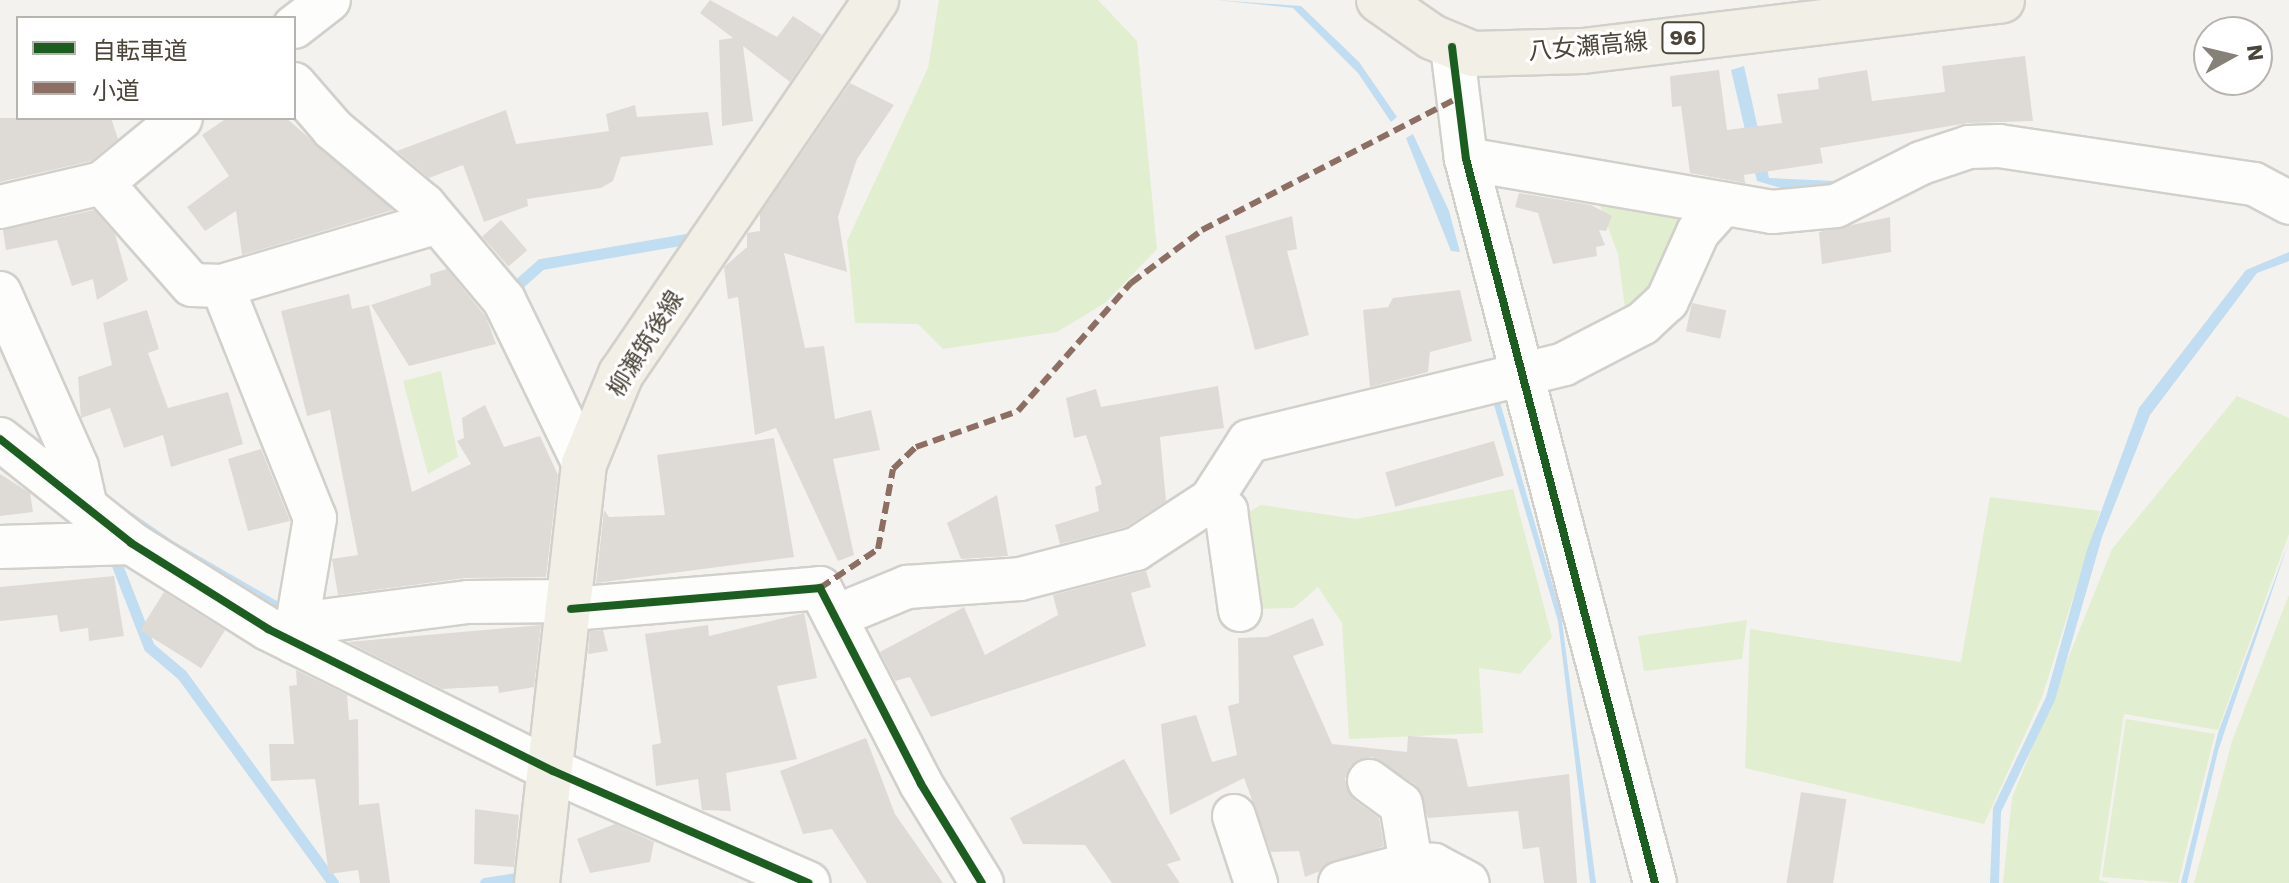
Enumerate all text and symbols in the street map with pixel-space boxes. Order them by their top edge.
legend [16,16,296,120]
north arrow [2193,16,2273,96]
road number: 96 [1661,20,1705,56]
street label: 八女瀬高線 [1527,27,1649,67]
text: 自転車道 [92,37,188,65]
text: N [2242,43,2269,63]
text: 小道 [92,77,140,105]
street label: 柳瀬筑後線 [602,285,690,403]

